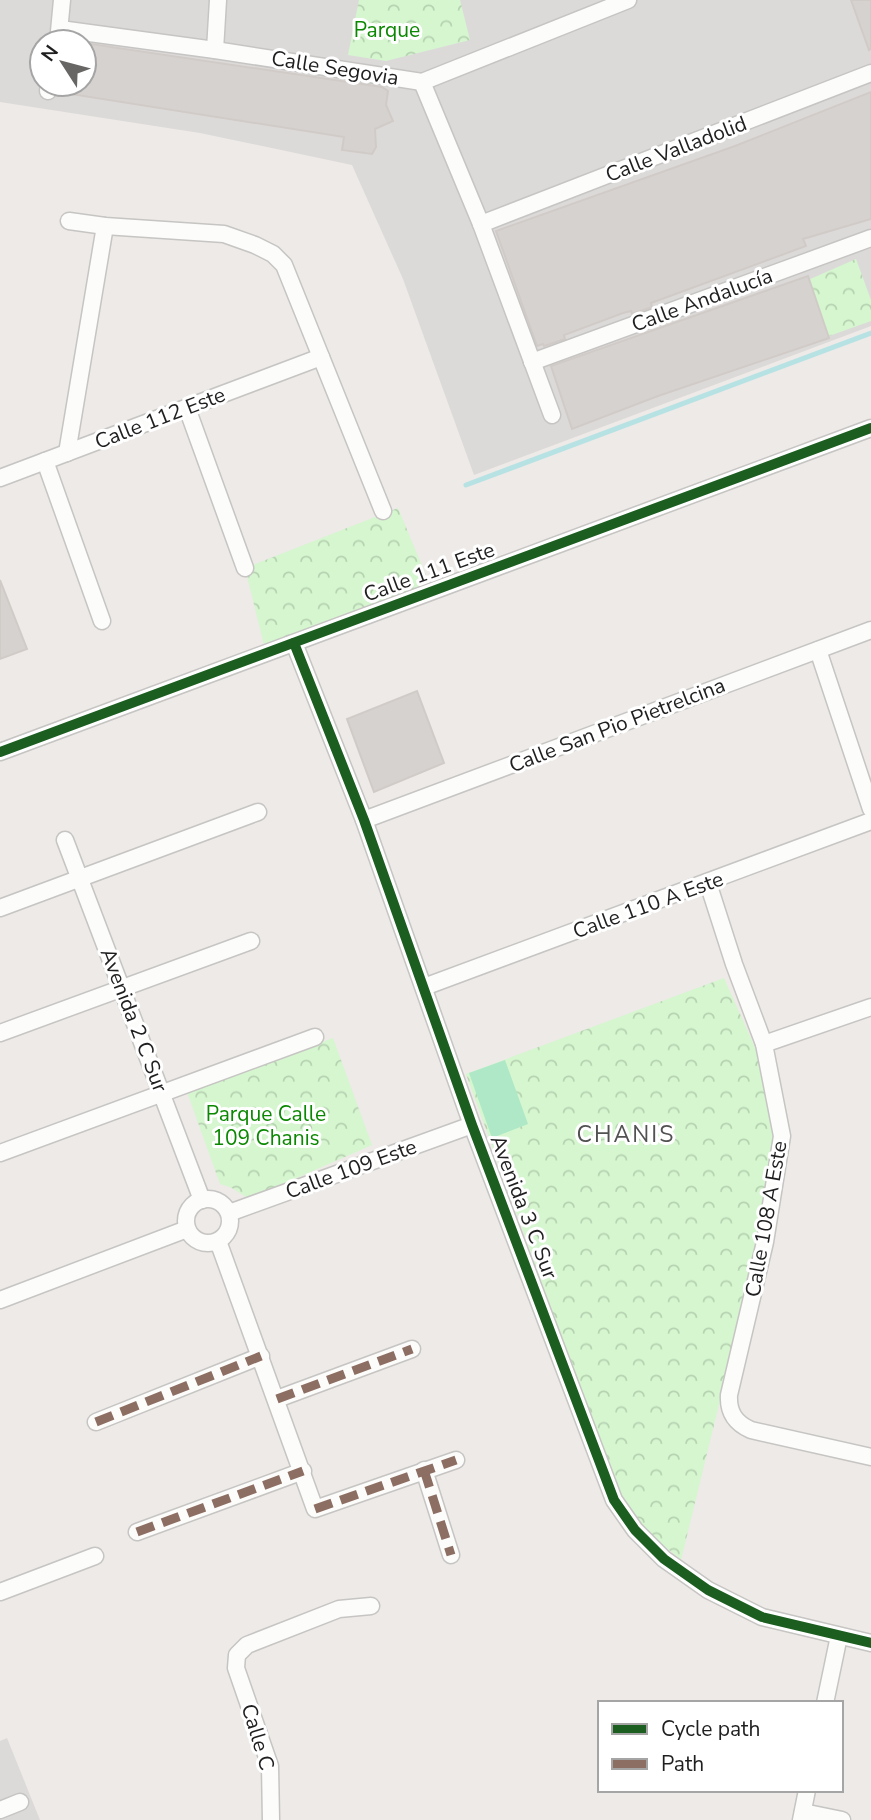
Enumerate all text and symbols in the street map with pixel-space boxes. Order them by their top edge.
park label: Parque [354,16,420,44]
north arrow [28,28,98,98]
text: N [35,40,65,67]
street label: Calle Segovia [269,44,401,92]
street label: Calle Valladolid [601,109,751,189]
street label: Calle Andalucía [628,262,776,338]
street label: Calle 112 Este [91,380,229,456]
street label: Calle 111 Este [360,535,498,609]
street label: Calle San Pio Pietrelcina [505,671,729,779]
street label: Calle 110 A Este [569,865,727,945]
street label: Avenida 2 C Sur [94,944,174,1096]
park label: Parque Calle 109 Chanis [206,1100,326,1152]
district label: CHANIS [577,1119,675,1150]
street label: Avenida 3 C Sur [484,1131,564,1283]
street label: Calle 109 Este [282,1132,420,1206]
street label: Calle 108 A Este [738,1139,794,1299]
street label: Calle C [235,1700,281,1774]
legend [598,1701,843,1792]
text: Cycle path [661,1715,760,1743]
text: Path [661,1750,704,1778]

